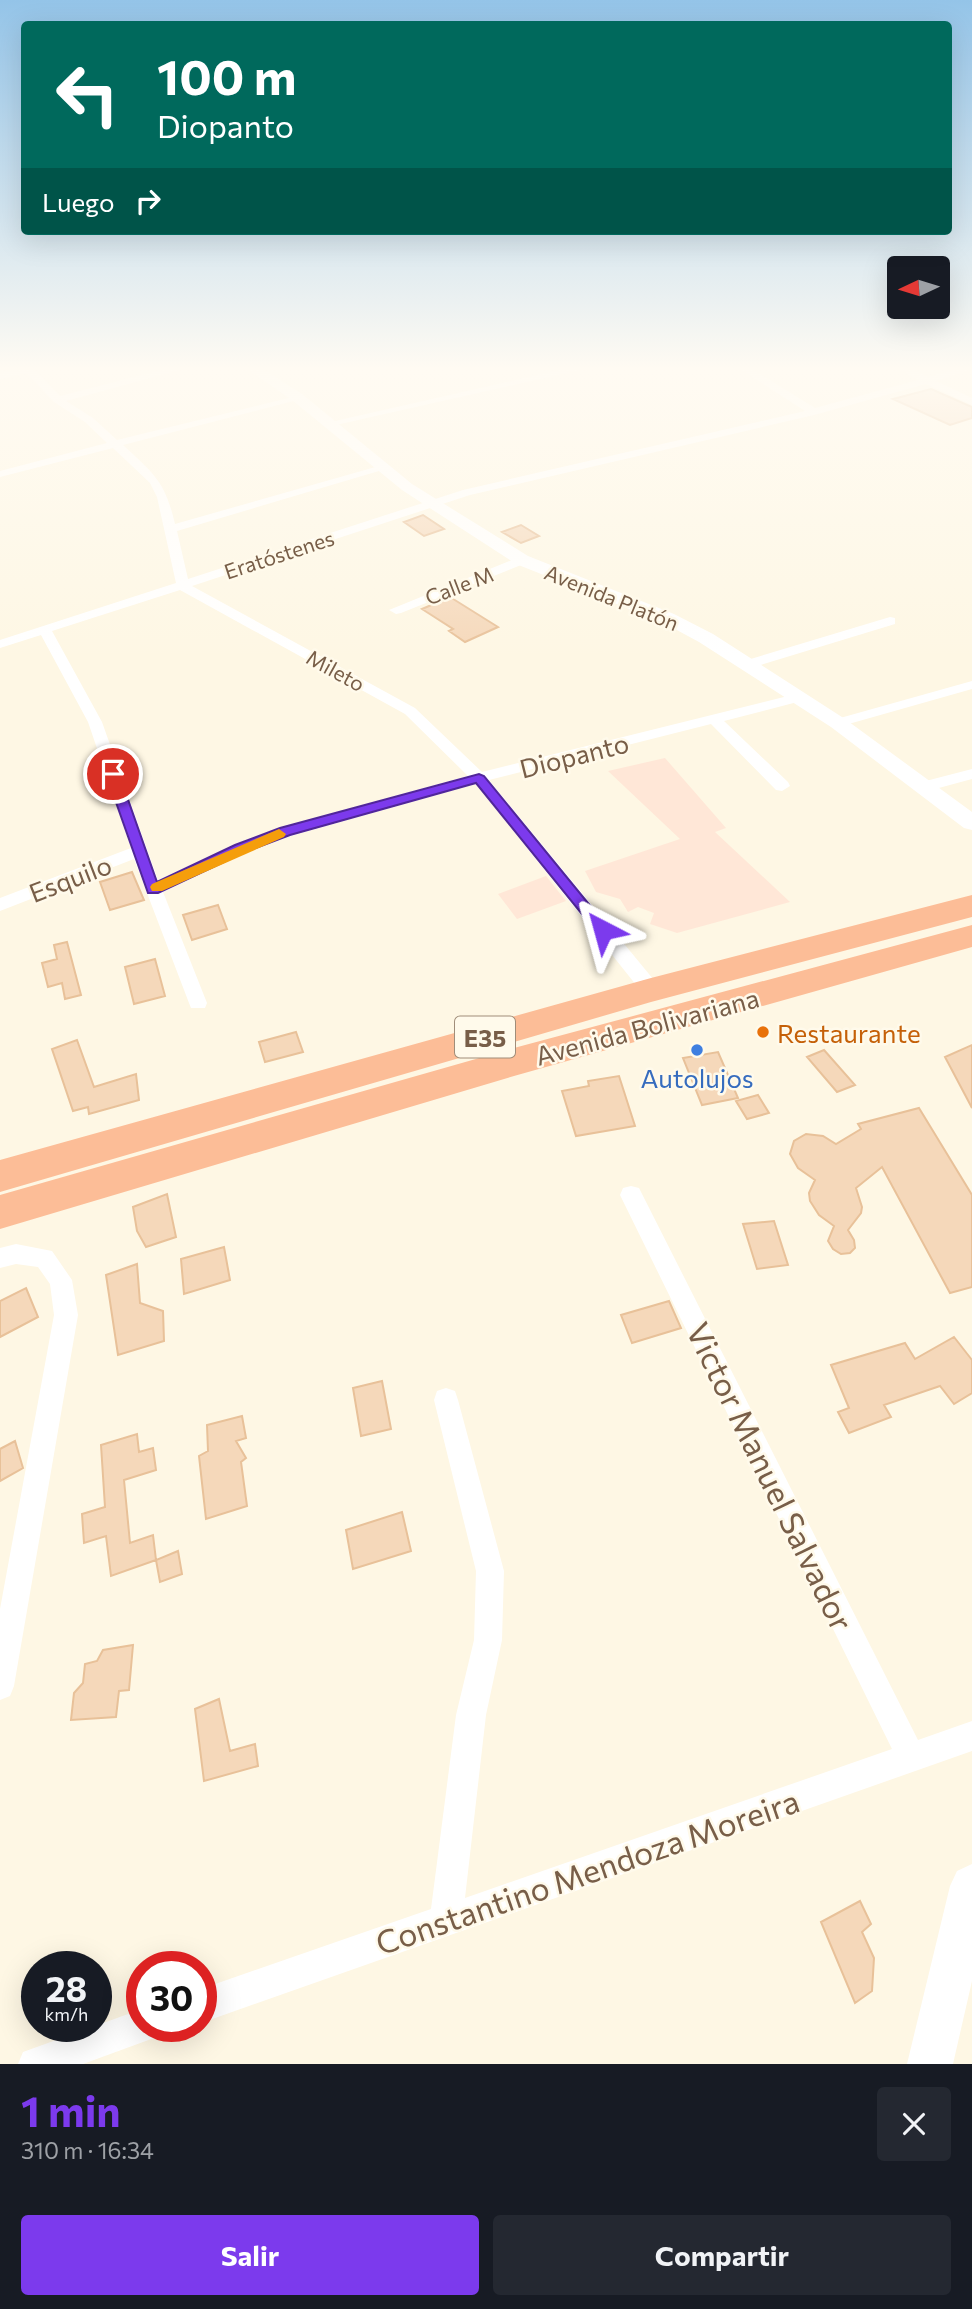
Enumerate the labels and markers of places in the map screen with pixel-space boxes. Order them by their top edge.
pin [83,744,143,804]
place label: Restaurante [777,1017,921,1048]
marker: Restaurante [755,1024,771,1040]
marker: Autolujos [689,1042,705,1058]
place label: Autolujos [640,1062,754,1093]

